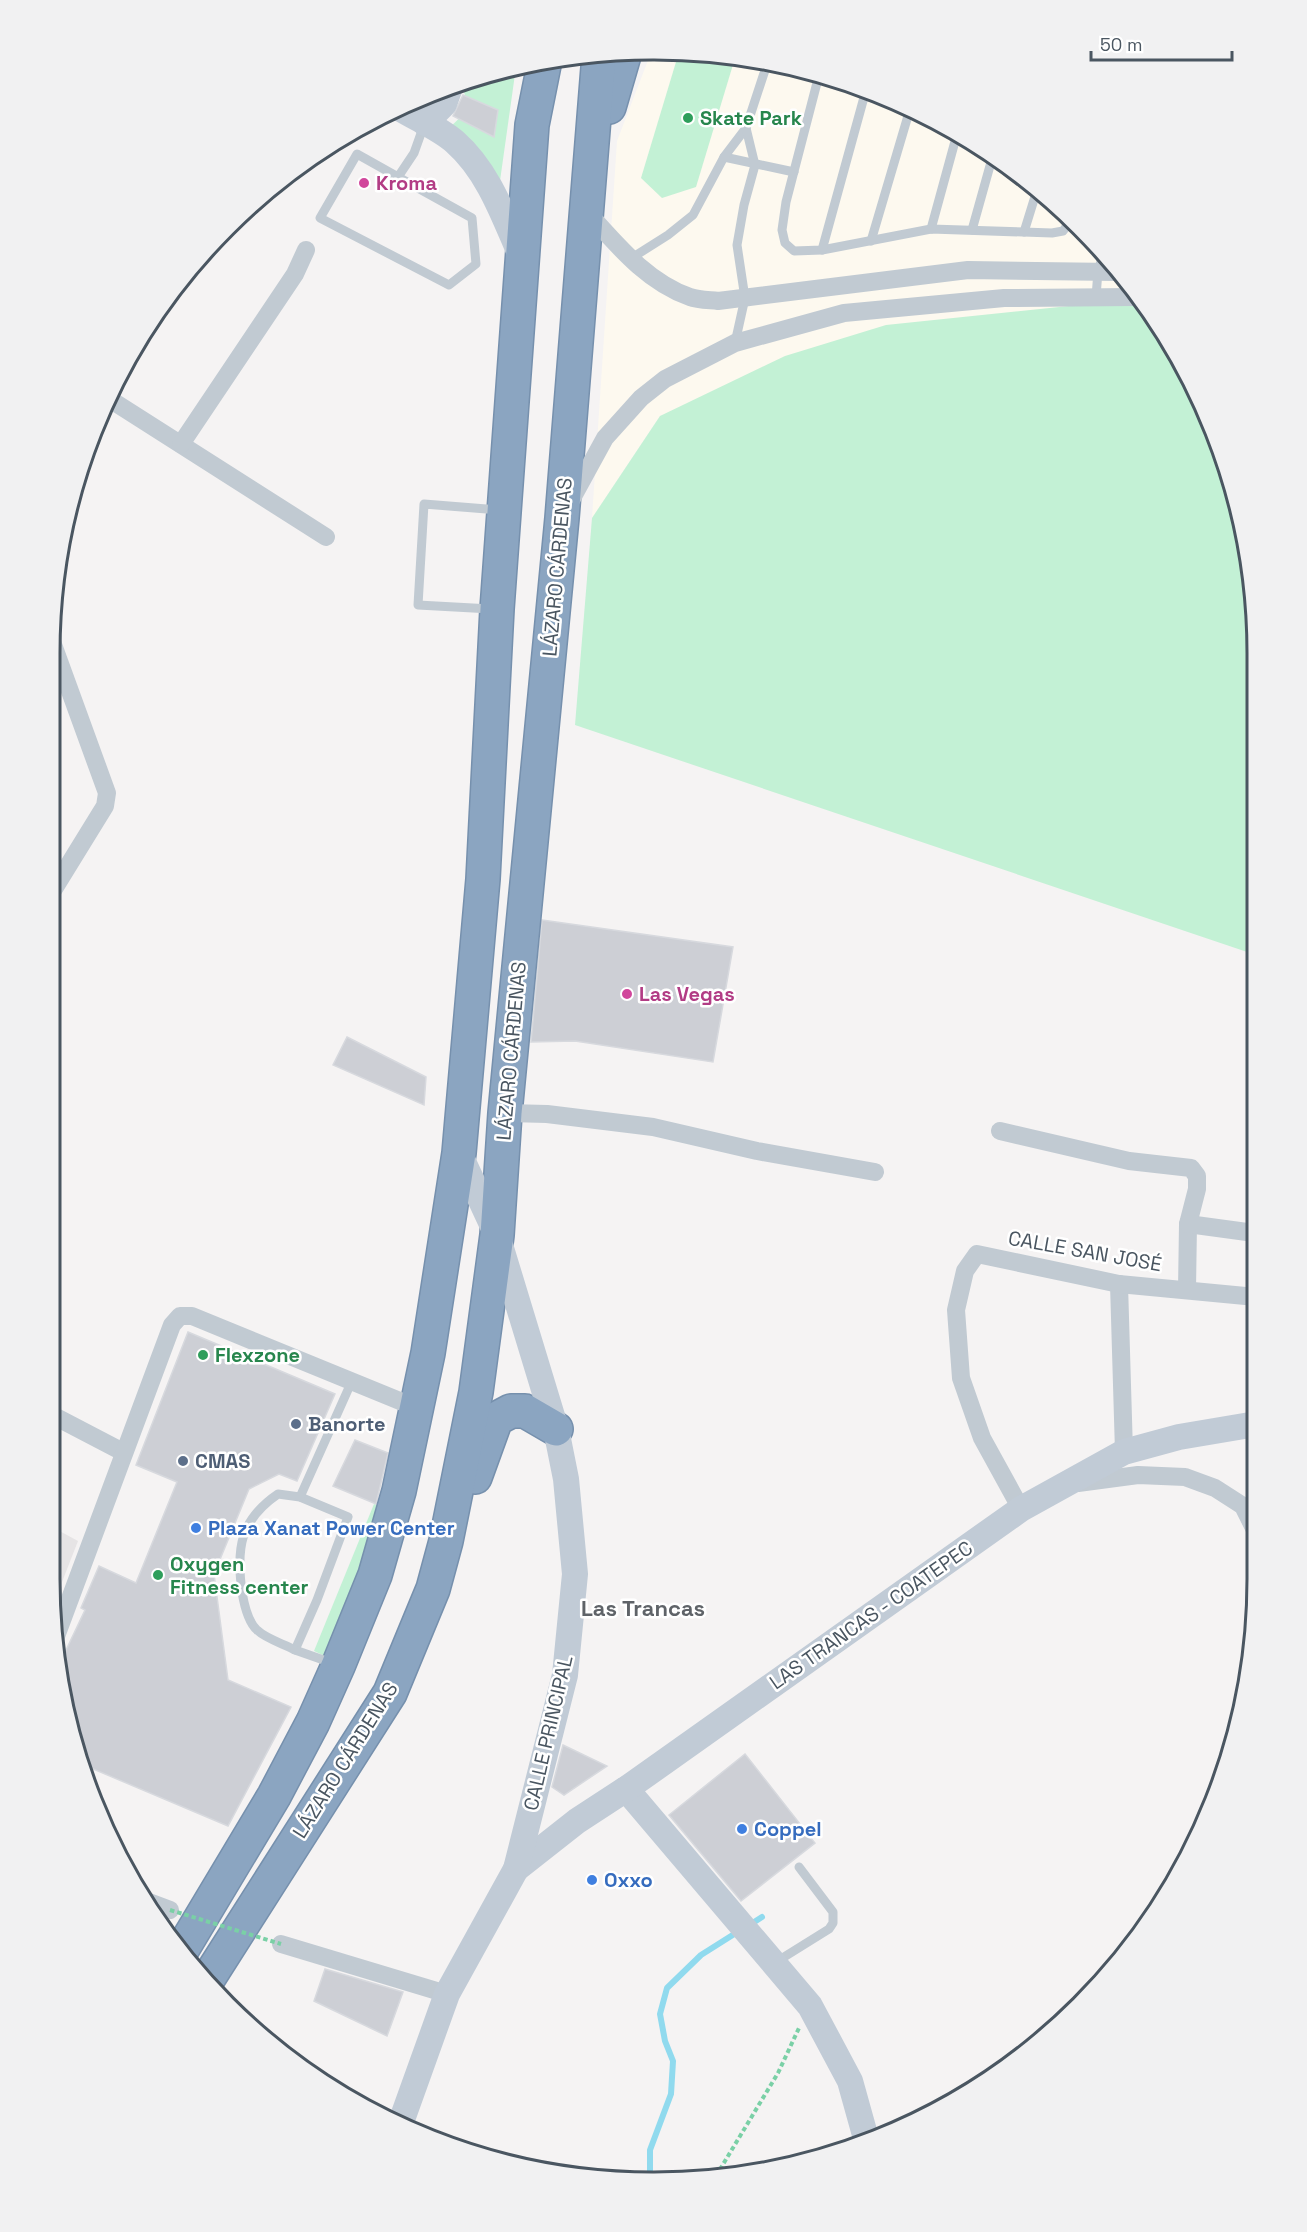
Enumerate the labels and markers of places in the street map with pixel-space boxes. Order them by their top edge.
place label: Skate Park [700,105,802,131]
marker: Skate Park [681,111,695,125]
place label: Kroma [376,170,437,196]
marker: Kroma [357,176,371,190]
place label: Las Vegas [639,981,735,1007]
marker: Las Vegas [620,987,634,1001]
place label: Flexzone [215,1342,300,1368]
marker: Flexzone [196,1348,210,1362]
place label: Banorte [308,1411,386,1437]
marker: Banorte [289,1417,303,1431]
place label: CMAS [195,1448,250,1474]
marker: CMAS [176,1454,190,1468]
place label: Plaza Xanat Power Center [208,1515,455,1541]
marker: Plaza Xanat Power Center [189,1521,203,1535]
place label: Oxygen Fitness center [170,1551,309,1600]
marker: Oxygen Fitness center [151,1568,165,1582]
place label: Coppel [754,1816,822,1842]
marker: Coppel [735,1822,749,1836]
place label: Oxxo [604,1867,653,1893]
marker: Oxxo [585,1873,599,1887]

